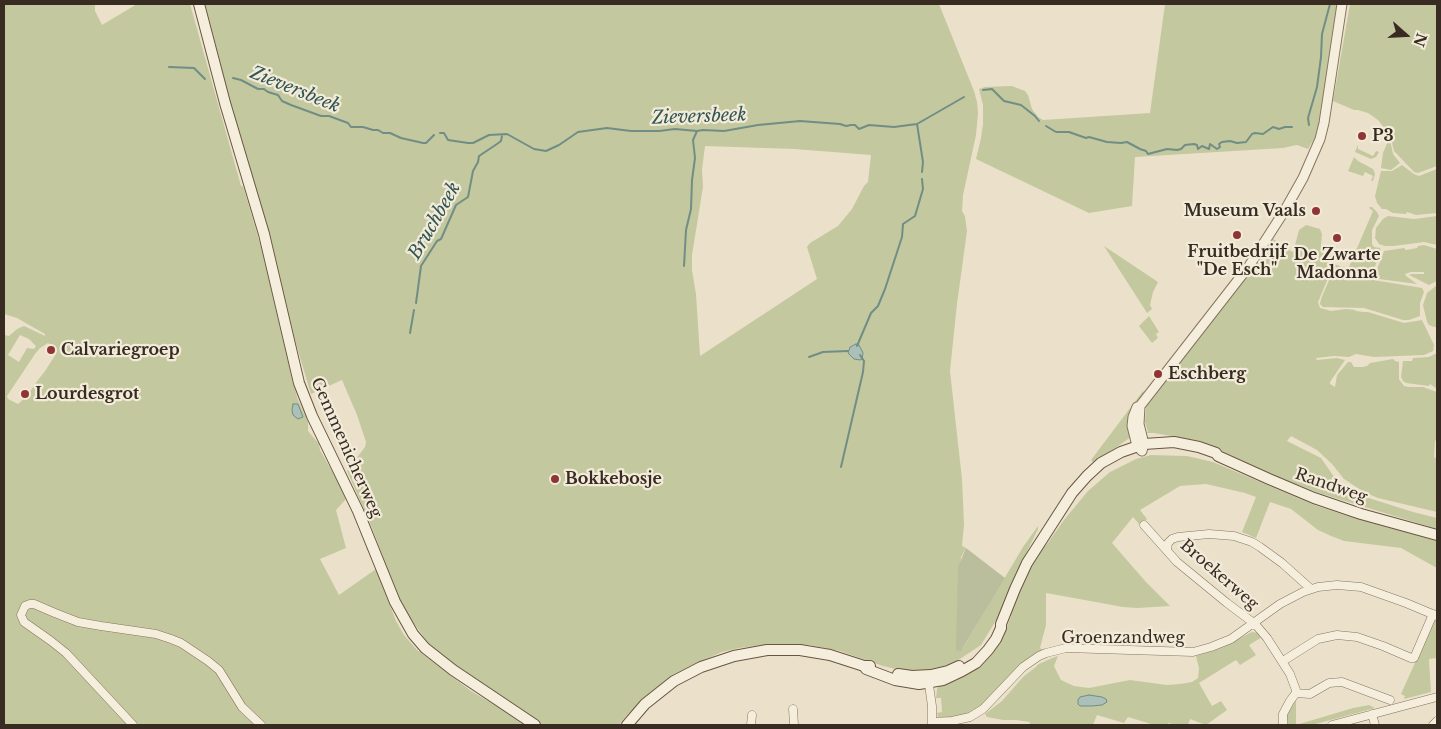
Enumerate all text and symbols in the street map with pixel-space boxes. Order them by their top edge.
north arrow [1381,10,1431,60]
text: N [1410,31,1431,49]
water label: Zieversbeek [247,62,343,118]
water label: Zieversbeek [651,105,747,129]
place label: P3 [1372,126,1394,146]
marker: P3 [1356,130,1368,142]
water label: Bruchbeek [404,179,466,263]
place label: Museum Vaals [1184,201,1306,221]
marker: Museum Vaals [1310,205,1322,217]
marker: Fruitbedrijf "De Esch" [1231,229,1243,241]
marker: De Zwarte Madonna [1331,232,1343,244]
place label: Fruitbedrijf "De Esch" [1187,242,1287,280]
place label: De Zwarte Madonna [1293,245,1381,283]
place label: Calvariegroep [61,340,180,360]
marker: Calvariegroep [45,344,57,356]
place label: Eschberg [1168,364,1246,384]
marker: Eschberg [1152,368,1164,380]
street label: Gemmenicherweg [306,375,386,521]
place label: Lourdesgrot [35,384,139,404]
marker: Lourdesgrot [19,388,31,400]
street label: Randweg [1292,465,1370,507]
place label: Bokkebosje [565,469,662,489]
marker: Bokkebosje [549,473,561,485]
street label: Broekerweg [1176,536,1262,614]
street label: Groenzandweg [1061,628,1185,648]

